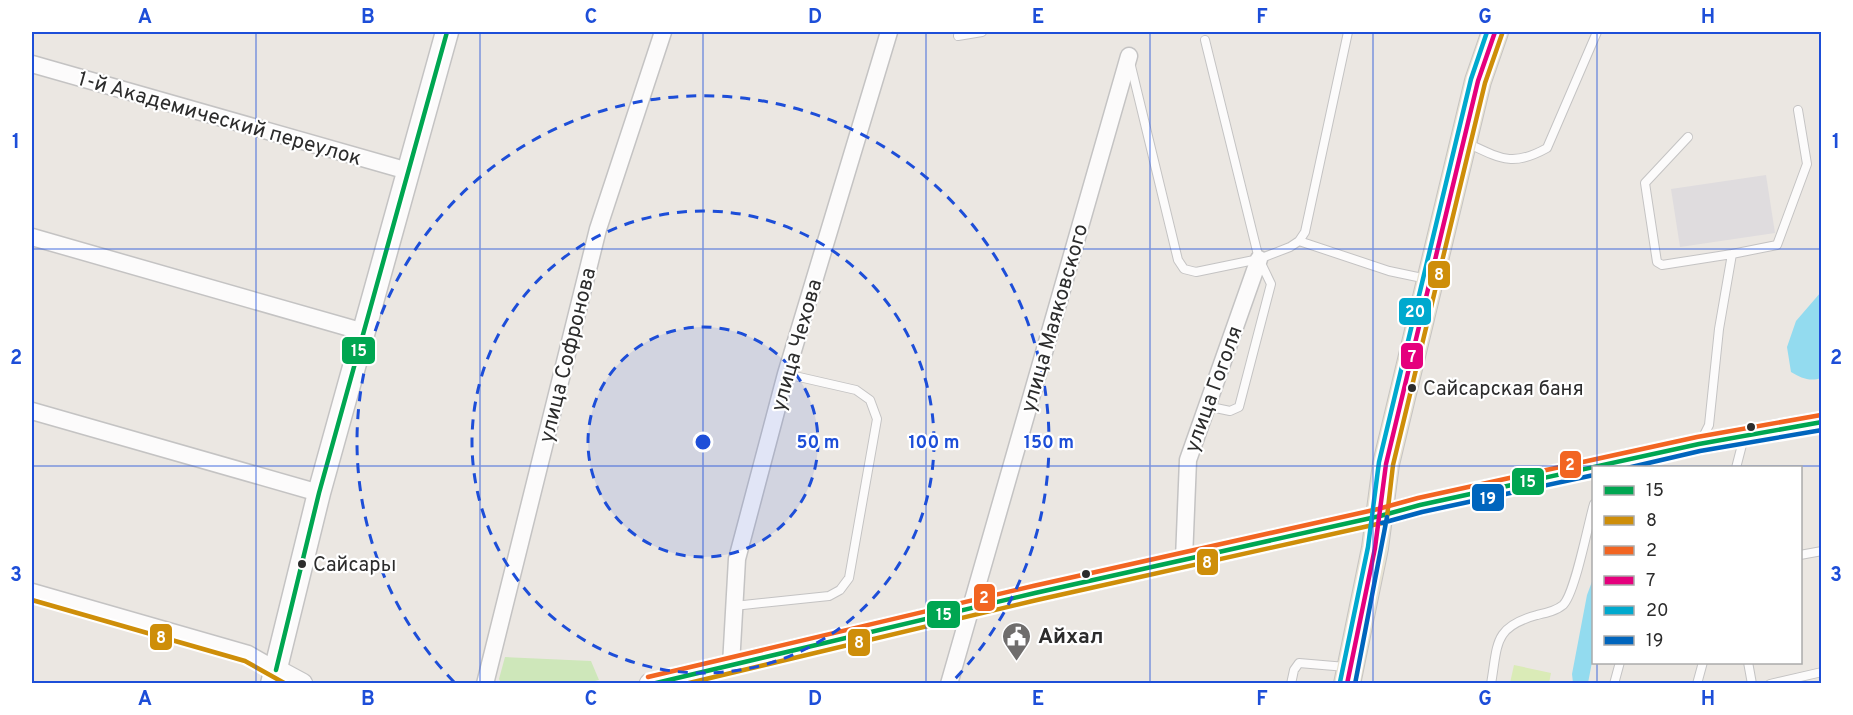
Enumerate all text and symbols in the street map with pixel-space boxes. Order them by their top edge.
text: A [138,5,152,31]
text: B [361,5,375,31]
text: C [585,5,597,31]
text: D [808,5,822,31]
text: E [1032,5,1044,31]
text: F [1256,5,1268,31]
text: G [1478,5,1492,31]
text: H [1701,5,1715,31]
street label: 1-й Академический переулок [75,66,365,173]
text: 1 [12,130,20,156]
text: 1 [1832,130,1840,156]
street label: улица Маяковского [1016,221,1095,416]
line badge: 8 [1427,260,1451,289]
street label: улица Софронова [534,265,603,446]
text: 8 [1434,266,1444,286]
street label: улица Чехова [766,276,829,415]
line badge: 20 [1398,297,1432,326]
text: 20 [1405,303,1425,323]
street label: улица Гоголя [1179,323,1250,456]
line badge: 15 [341,336,376,365]
text: 15 [351,342,367,362]
line badge: 7 [1400,342,1424,370]
text: 2 [10,346,22,372]
text: 2 [1830,346,1842,372]
text: 7 [1408,348,1416,368]
place label: Сайсарская баня [1423,377,1584,403]
marker: Сайсарская баня [1406,382,1418,394]
unlabelled marker [1745,421,1757,433]
centre of rings [693,432,713,452]
text: 50 m [796,432,840,455]
text: 100 m [908,432,960,455]
text: 150 m [1024,432,1074,455]
line badge: 2 [1559,450,1582,479]
text: 2 [1565,456,1575,476]
legend [1592,466,1802,664]
line badge: 15 [1511,467,1545,496]
text: 15 [1520,473,1536,493]
text: 15 [1646,480,1664,503]
line badge: 19 [1471,483,1505,512]
text: 19 [1480,490,1496,510]
text: 8 [1646,510,1657,533]
text: 2 [1646,540,1657,563]
line badge: 8 [1196,548,1219,576]
place label: Сайсары [313,553,396,579]
text: 8 [1202,554,1212,574]
marker: Сайсары [296,558,308,570]
text: 3 [10,563,22,589]
text: 3 [1830,563,1842,589]
unlabelled marker [1080,568,1092,580]
text: 7 [1646,570,1655,593]
line badge: 2 [973,583,996,612]
text: 2 [979,589,989,609]
line badge: 15 [926,600,961,629]
text: 20 [1646,600,1669,623]
text: 15 [936,606,952,626]
public building icon: Айхал [1001,620,1033,662]
line badge: 8 [149,623,173,651]
place label: Айхал [1038,624,1103,651]
line badge: 8 [847,628,871,657]
text: 8 [156,629,166,649]
text: 19 [1646,630,1663,653]
text: 8 [854,634,864,654]
text: A [138,687,152,713]
text: B [361,687,375,713]
text: C [585,687,597,713]
text: D [808,687,822,713]
text: E [1032,687,1044,713]
text: F [1256,687,1268,713]
text: G [1478,687,1492,713]
text: H [1701,687,1715,713]

